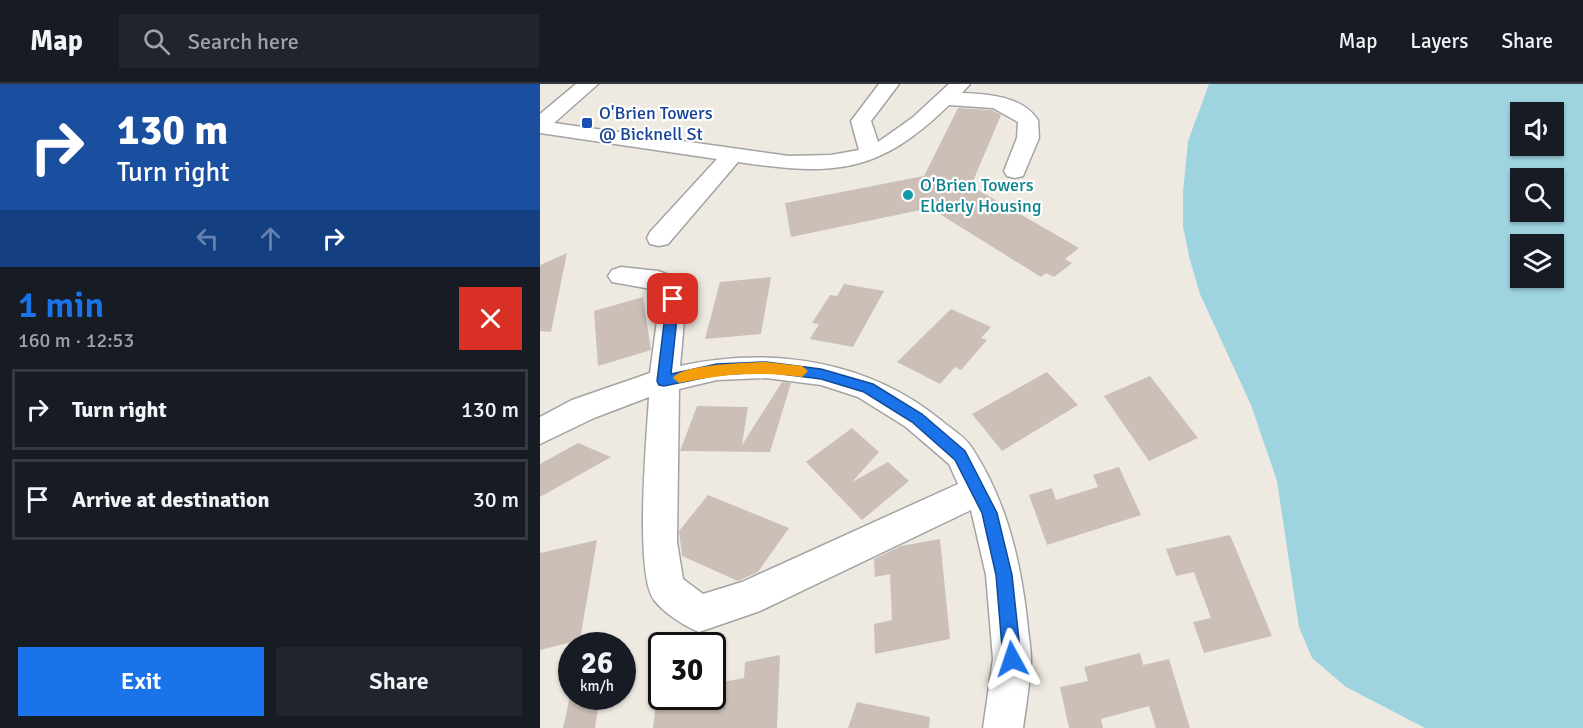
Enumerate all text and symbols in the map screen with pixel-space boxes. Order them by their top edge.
search box [119,14,539,68]
text: Map [30,24,83,58]
icon: search [140,25,173,58]
text: Search here [188,28,299,55]
text: Map [1339,28,1377,54]
text: Layers [1410,28,1468,54]
text: Share [1501,28,1553,54]
place label: O'Brien Towers @ Bicknell St [599,102,713,145]
map controls [1510,102,1564,288]
button: sound [1510,102,1564,156]
text: 130 m [117,105,228,156]
icon: right [18,108,96,186]
marker: O'Brien Towers @ Bicknell St [580,116,594,130]
text: Turn right [117,156,230,189]
button: search [1510,168,1564,222]
place label: O'Brien Towers Elderly Housing [920,174,1041,217]
marker: O'Brien Towers Elderly Housing [901,188,915,202]
icon: left [191,222,224,255]
icon: ahead [254,222,287,255]
icon: right [317,222,350,255]
button: layers [1510,234,1564,288]
pin [647,273,698,324]
icon: arrive [656,282,689,315]
text: 1 min [18,283,104,328]
button: close [459,287,522,350]
text: 160 m · 12:53 [18,328,134,353]
icon: right [21,393,54,426]
text: Turn right [72,396,167,423]
text: 130 m [461,396,519,423]
icon: arrive [21,483,54,516]
text: Arrive at destination [72,486,269,513]
text: 30 m [473,486,519,513]
position arrow [980,627,1044,691]
speed limit sign: 30 [648,632,726,710]
text: 26 [581,645,613,682]
button: Exit [18,647,264,716]
button: Share [276,647,522,716]
text: km/h [580,677,614,695]

